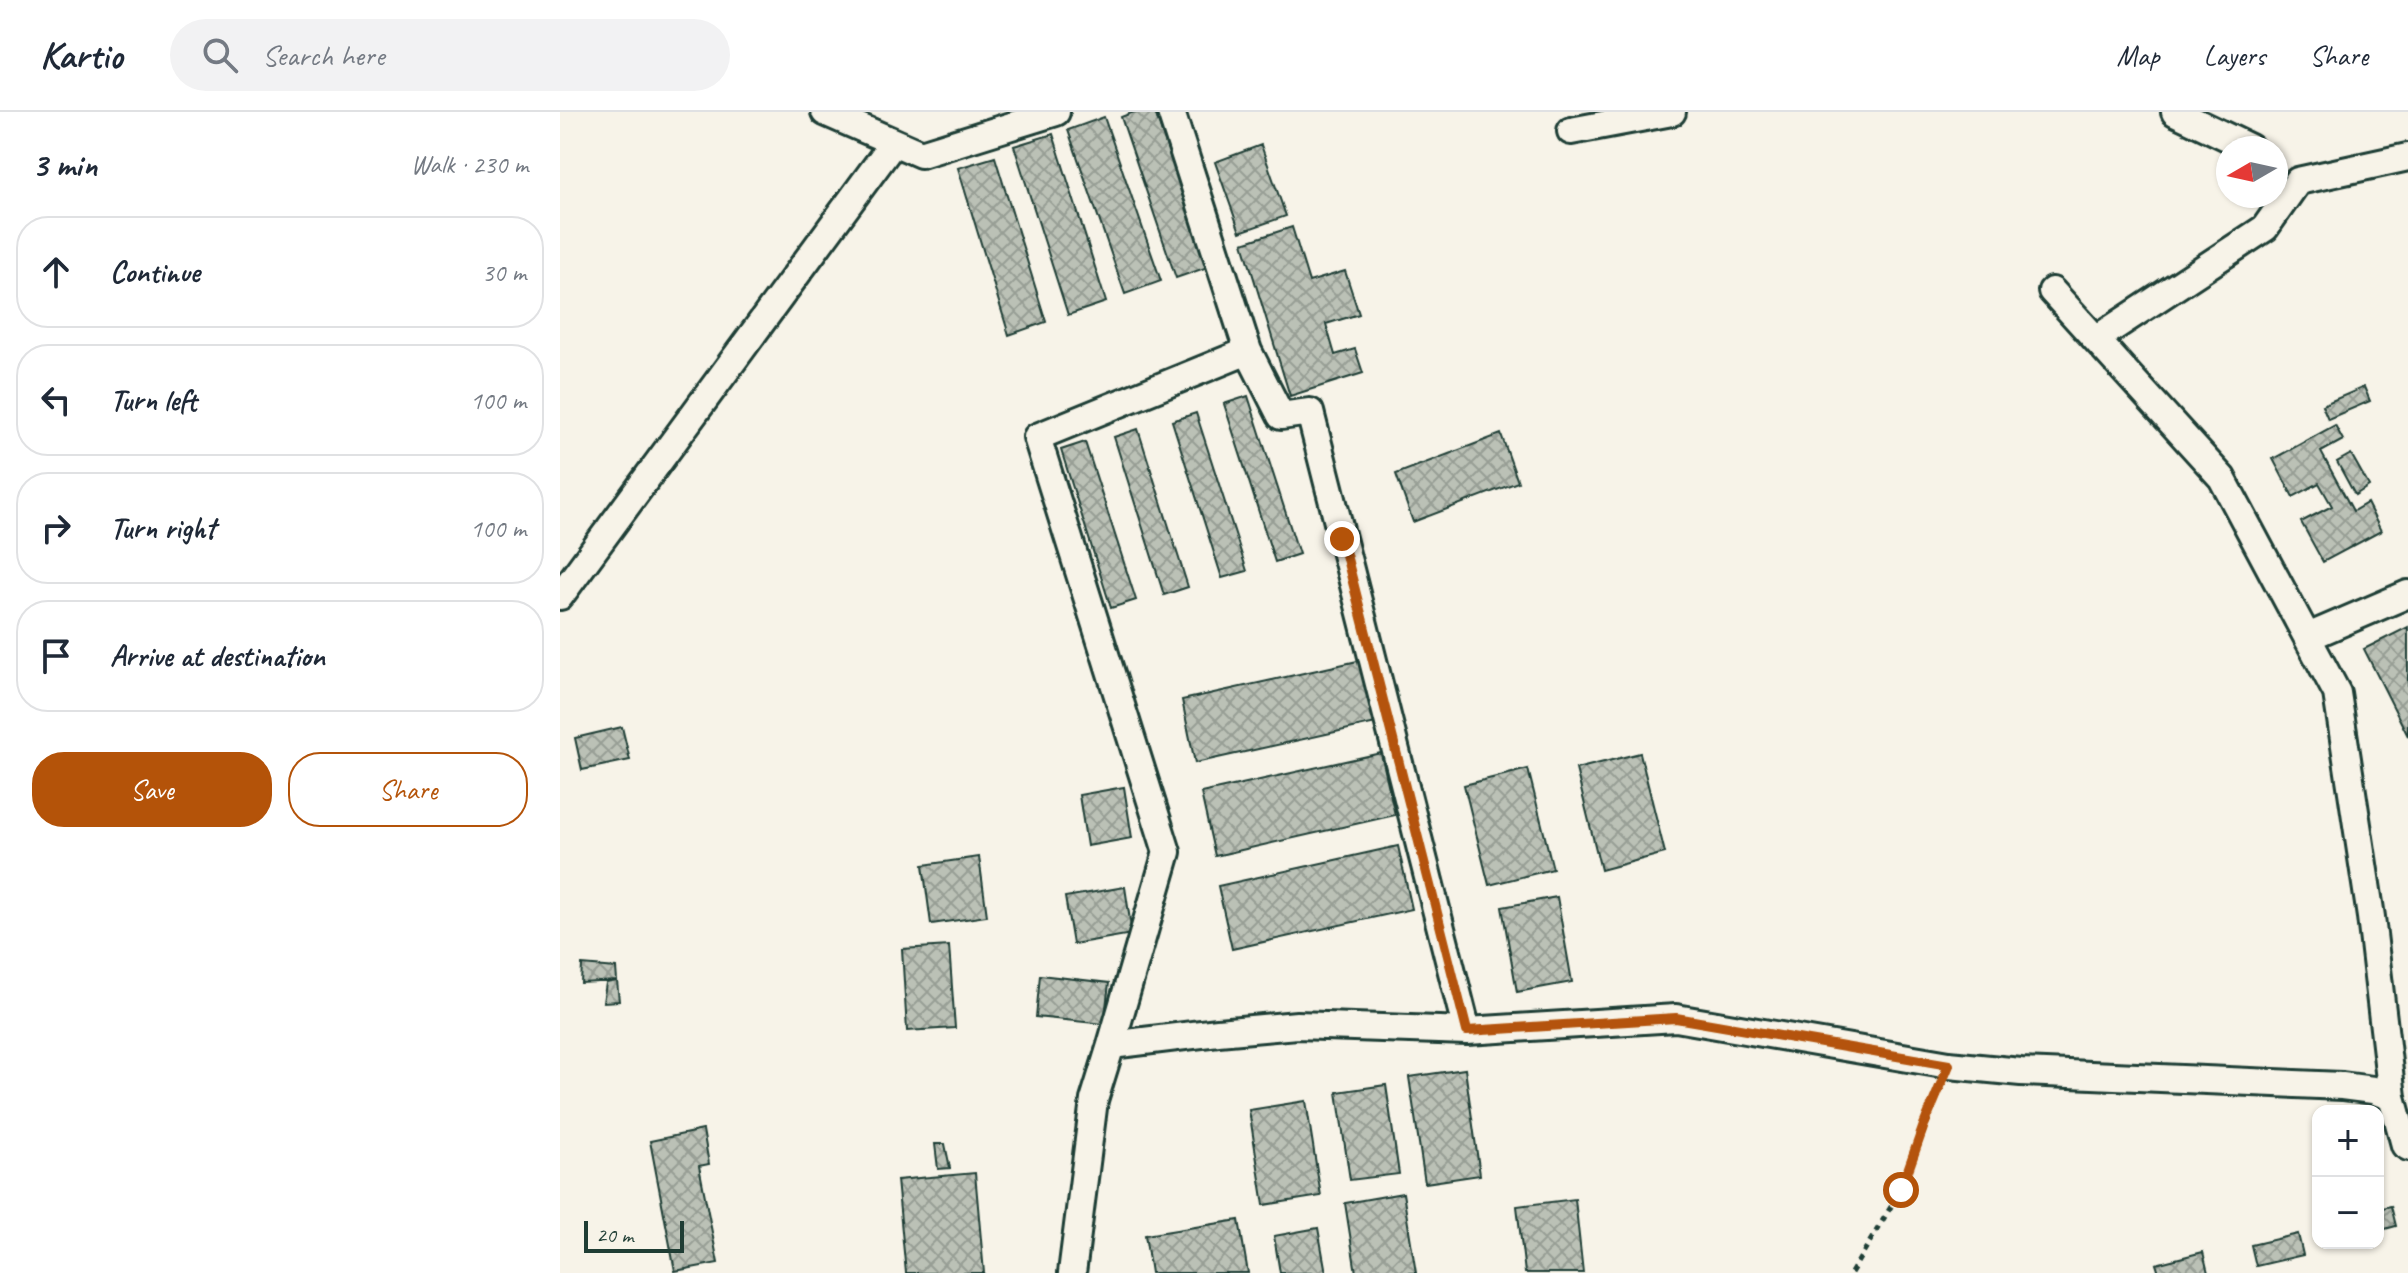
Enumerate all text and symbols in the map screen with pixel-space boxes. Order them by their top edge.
search box [170,19,730,91]
text: Kartio [40,32,122,79]
icon: search [198,33,242,77]
text: Search here [262,36,384,74]
text: Map [2117,38,2160,73]
text: Layers [2204,38,2265,73]
text: Share [2309,38,2368,73]
north arrow [2216,136,2288,208]
text: 3 min [32,143,97,186]
text: Walk · 230 m [411,148,528,181]
icon: ahead [34,250,78,294]
text: Continue [110,253,200,291]
text: 30 m [482,256,526,289]
icon: left [34,378,78,422]
text: Turn left [110,381,197,419]
text: 100 m [470,384,526,417]
icon: right [34,506,78,550]
text: Turn right [110,509,215,547]
text: 100 m [470,512,526,545]
route end [1324,521,1360,557]
icon: arrive [34,634,78,678]
text: Arrive at destination [110,637,325,675]
button: Save [32,752,272,827]
button: Share [288,752,528,827]
map controls [2312,1105,2384,1249]
button: + [2312,1105,2384,1177]
route start [1883,1172,1919,1208]
button: − [2312,1177,2384,1249]
scale bar [584,1217,684,1253]
text: 20 m [596,1221,633,1249]

